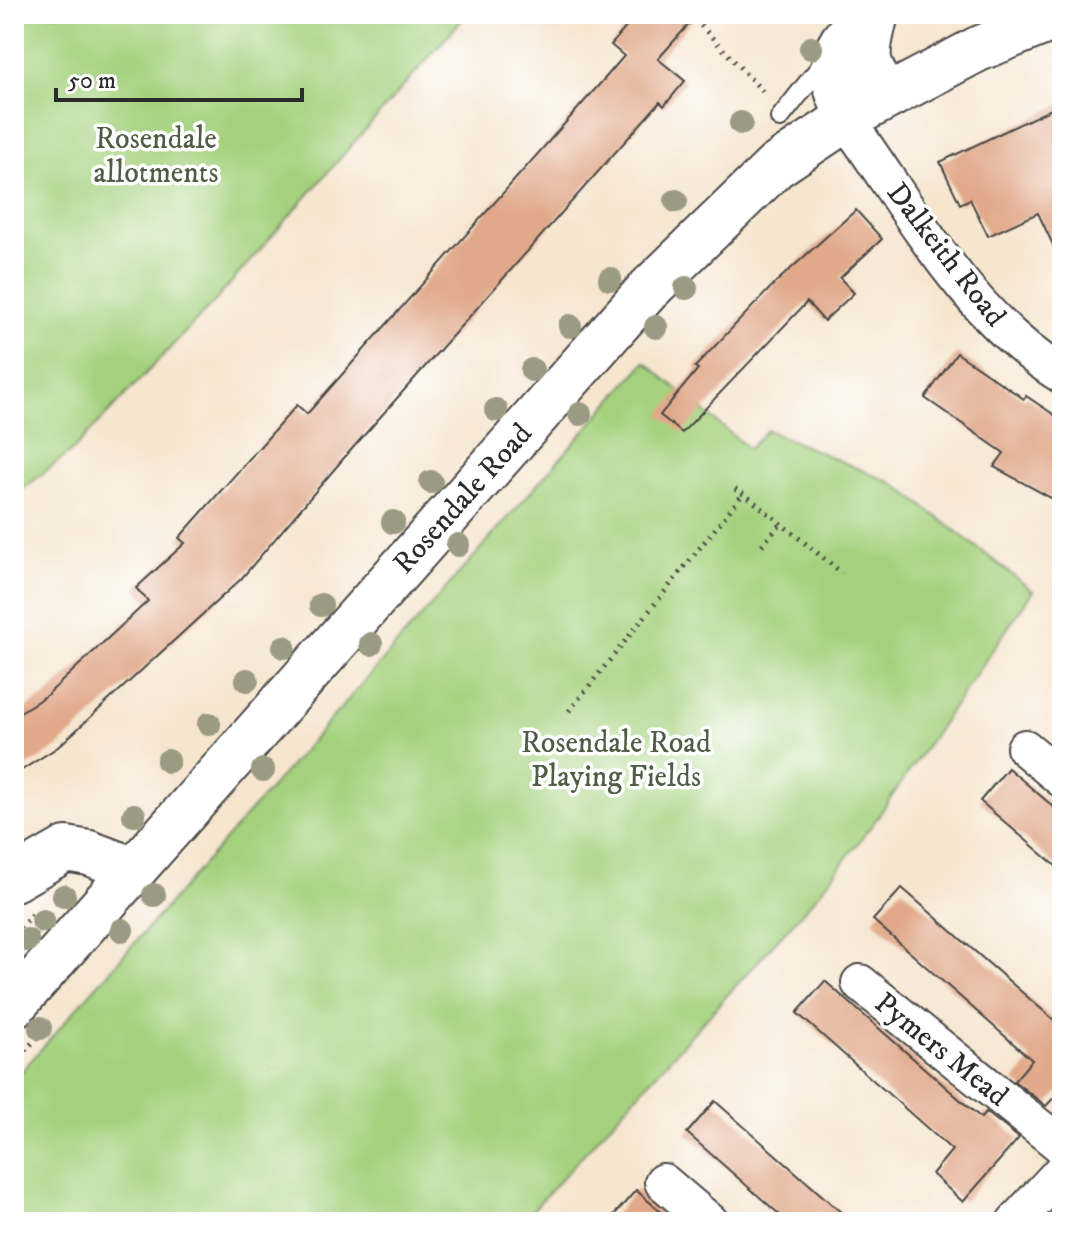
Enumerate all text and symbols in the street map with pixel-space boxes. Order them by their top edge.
scale bar [56,52,302,102]
text: 50 m [68,66,116,96]
park label: Rosendale allotments [94,121,218,192]
street label: Dalkeith Road [878,176,1014,334]
street label: Rosendale Road [386,416,540,582]
park label: Rosendale Road Playing Fields [521,725,711,796]
street label: Pymers Mead [867,985,1015,1115]

